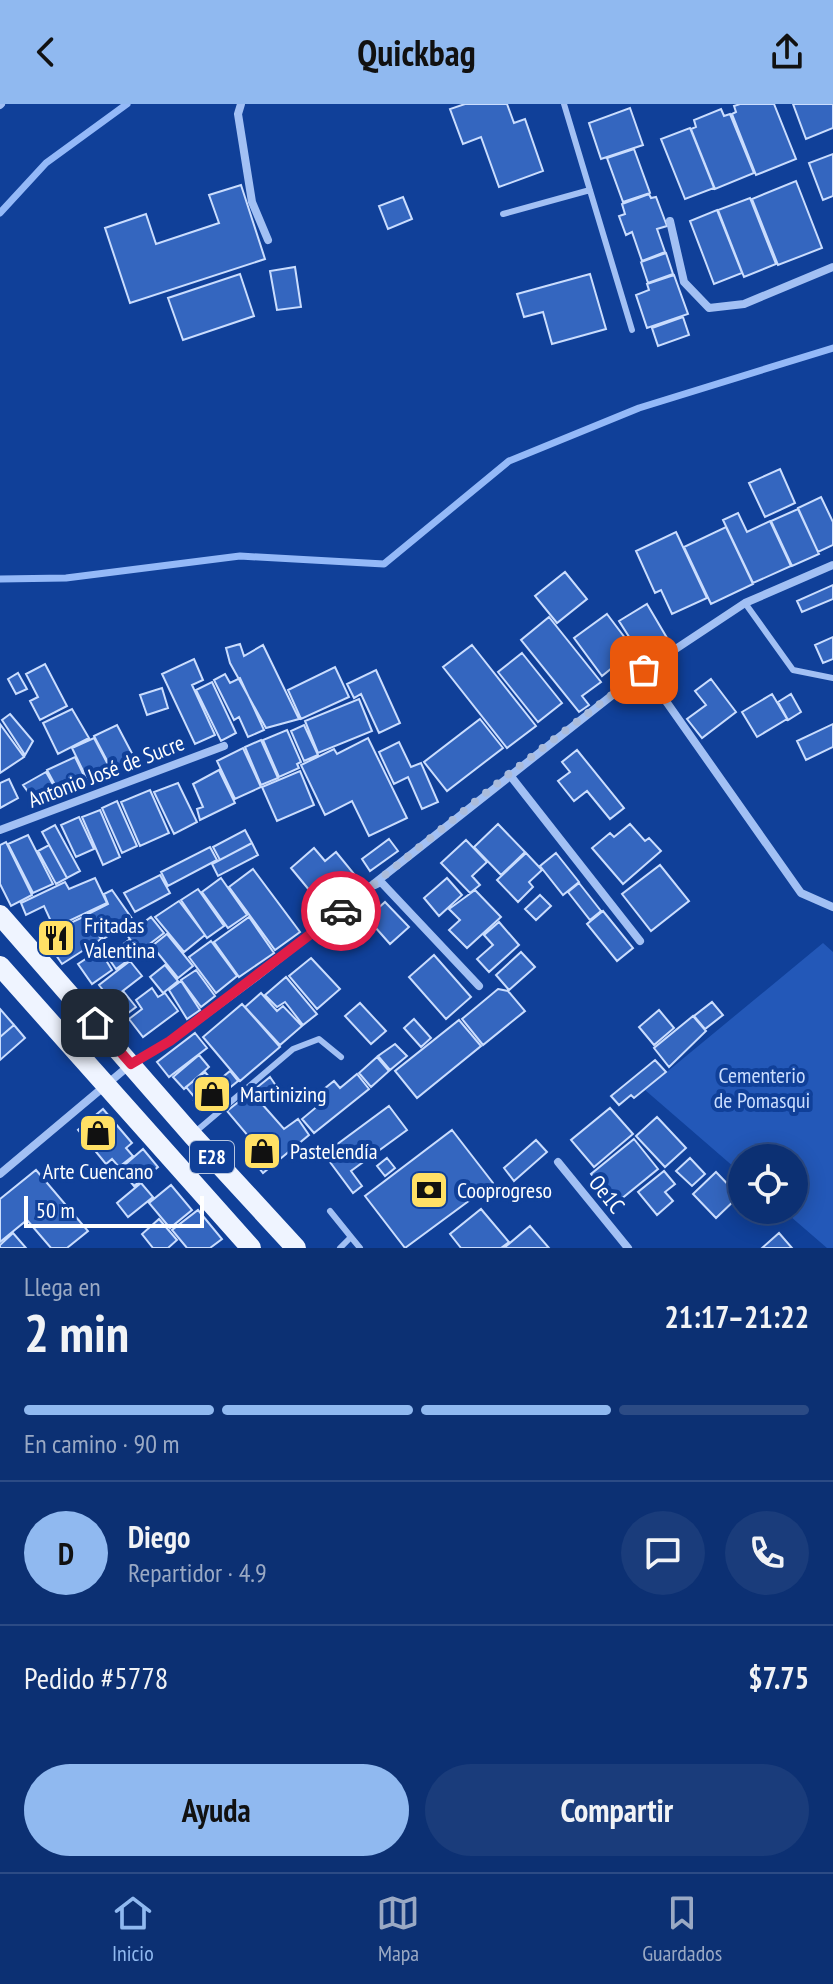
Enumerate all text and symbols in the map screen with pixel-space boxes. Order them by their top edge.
text: Quickbag [357,29,476,76]
icon: back [24,30,68,74]
icon: share [765,30,809,74]
pin [610,636,678,704]
icon: bag [622,648,666,692]
street label: Antonio José de Sucre [24,728,188,814]
courier [301,871,381,951]
icon: car [319,889,363,933]
place label: Fritadas Valentina [83,911,155,964]
restaurant icon: Fritadas Valentina [35,917,77,959]
pin [61,989,129,1057]
icon: home [73,1001,117,1045]
park label: Cementerio de Pomasqui [714,1061,810,1114]
shop icon: Martinizing [191,1073,233,1115]
place label: Martinizing [240,1080,326,1108]
shop icon: Arte Cuencano [77,1112,119,1154]
shop icon: Pastelendía [241,1130,283,1172]
place label: Pastelendía [290,1137,378,1165]
road number: E28 [190,1141,234,1173]
map controls [728,1144,808,1224]
button: locate [728,1144,808,1224]
place label: Arte Cuencano [43,1157,153,1185]
bank icon: Cooprogreso [408,1169,450,1211]
street label: Oe1C [583,1169,631,1219]
place label: Cooprogreso [457,1176,552,1204]
scale bar [24,1192,204,1228]
text: 50 m [36,1196,75,1224]
text: Llega en [24,1270,101,1303]
text: 21:17–21:22 [665,1297,809,1336]
text: 2 min [24,1299,129,1366]
text: En camino · 90 m [24,1427,179,1460]
button: chat [621,1511,705,1595]
button: phone [725,1511,809,1595]
text: Diego [128,1517,190,1556]
text: D [58,1534,74,1573]
text: Repartidor · 4.9 [128,1556,267,1589]
text: Pedido #5778 [24,1658,168,1697]
text: $7.75 [748,1658,809,1697]
button: Ayuda [24,1764,409,1856]
button: Compartir [425,1764,809,1856]
tab: Inicio [111,1891,155,1967]
tab: Mapa [376,1891,420,1967]
tab: Guardados [642,1891,722,1967]

